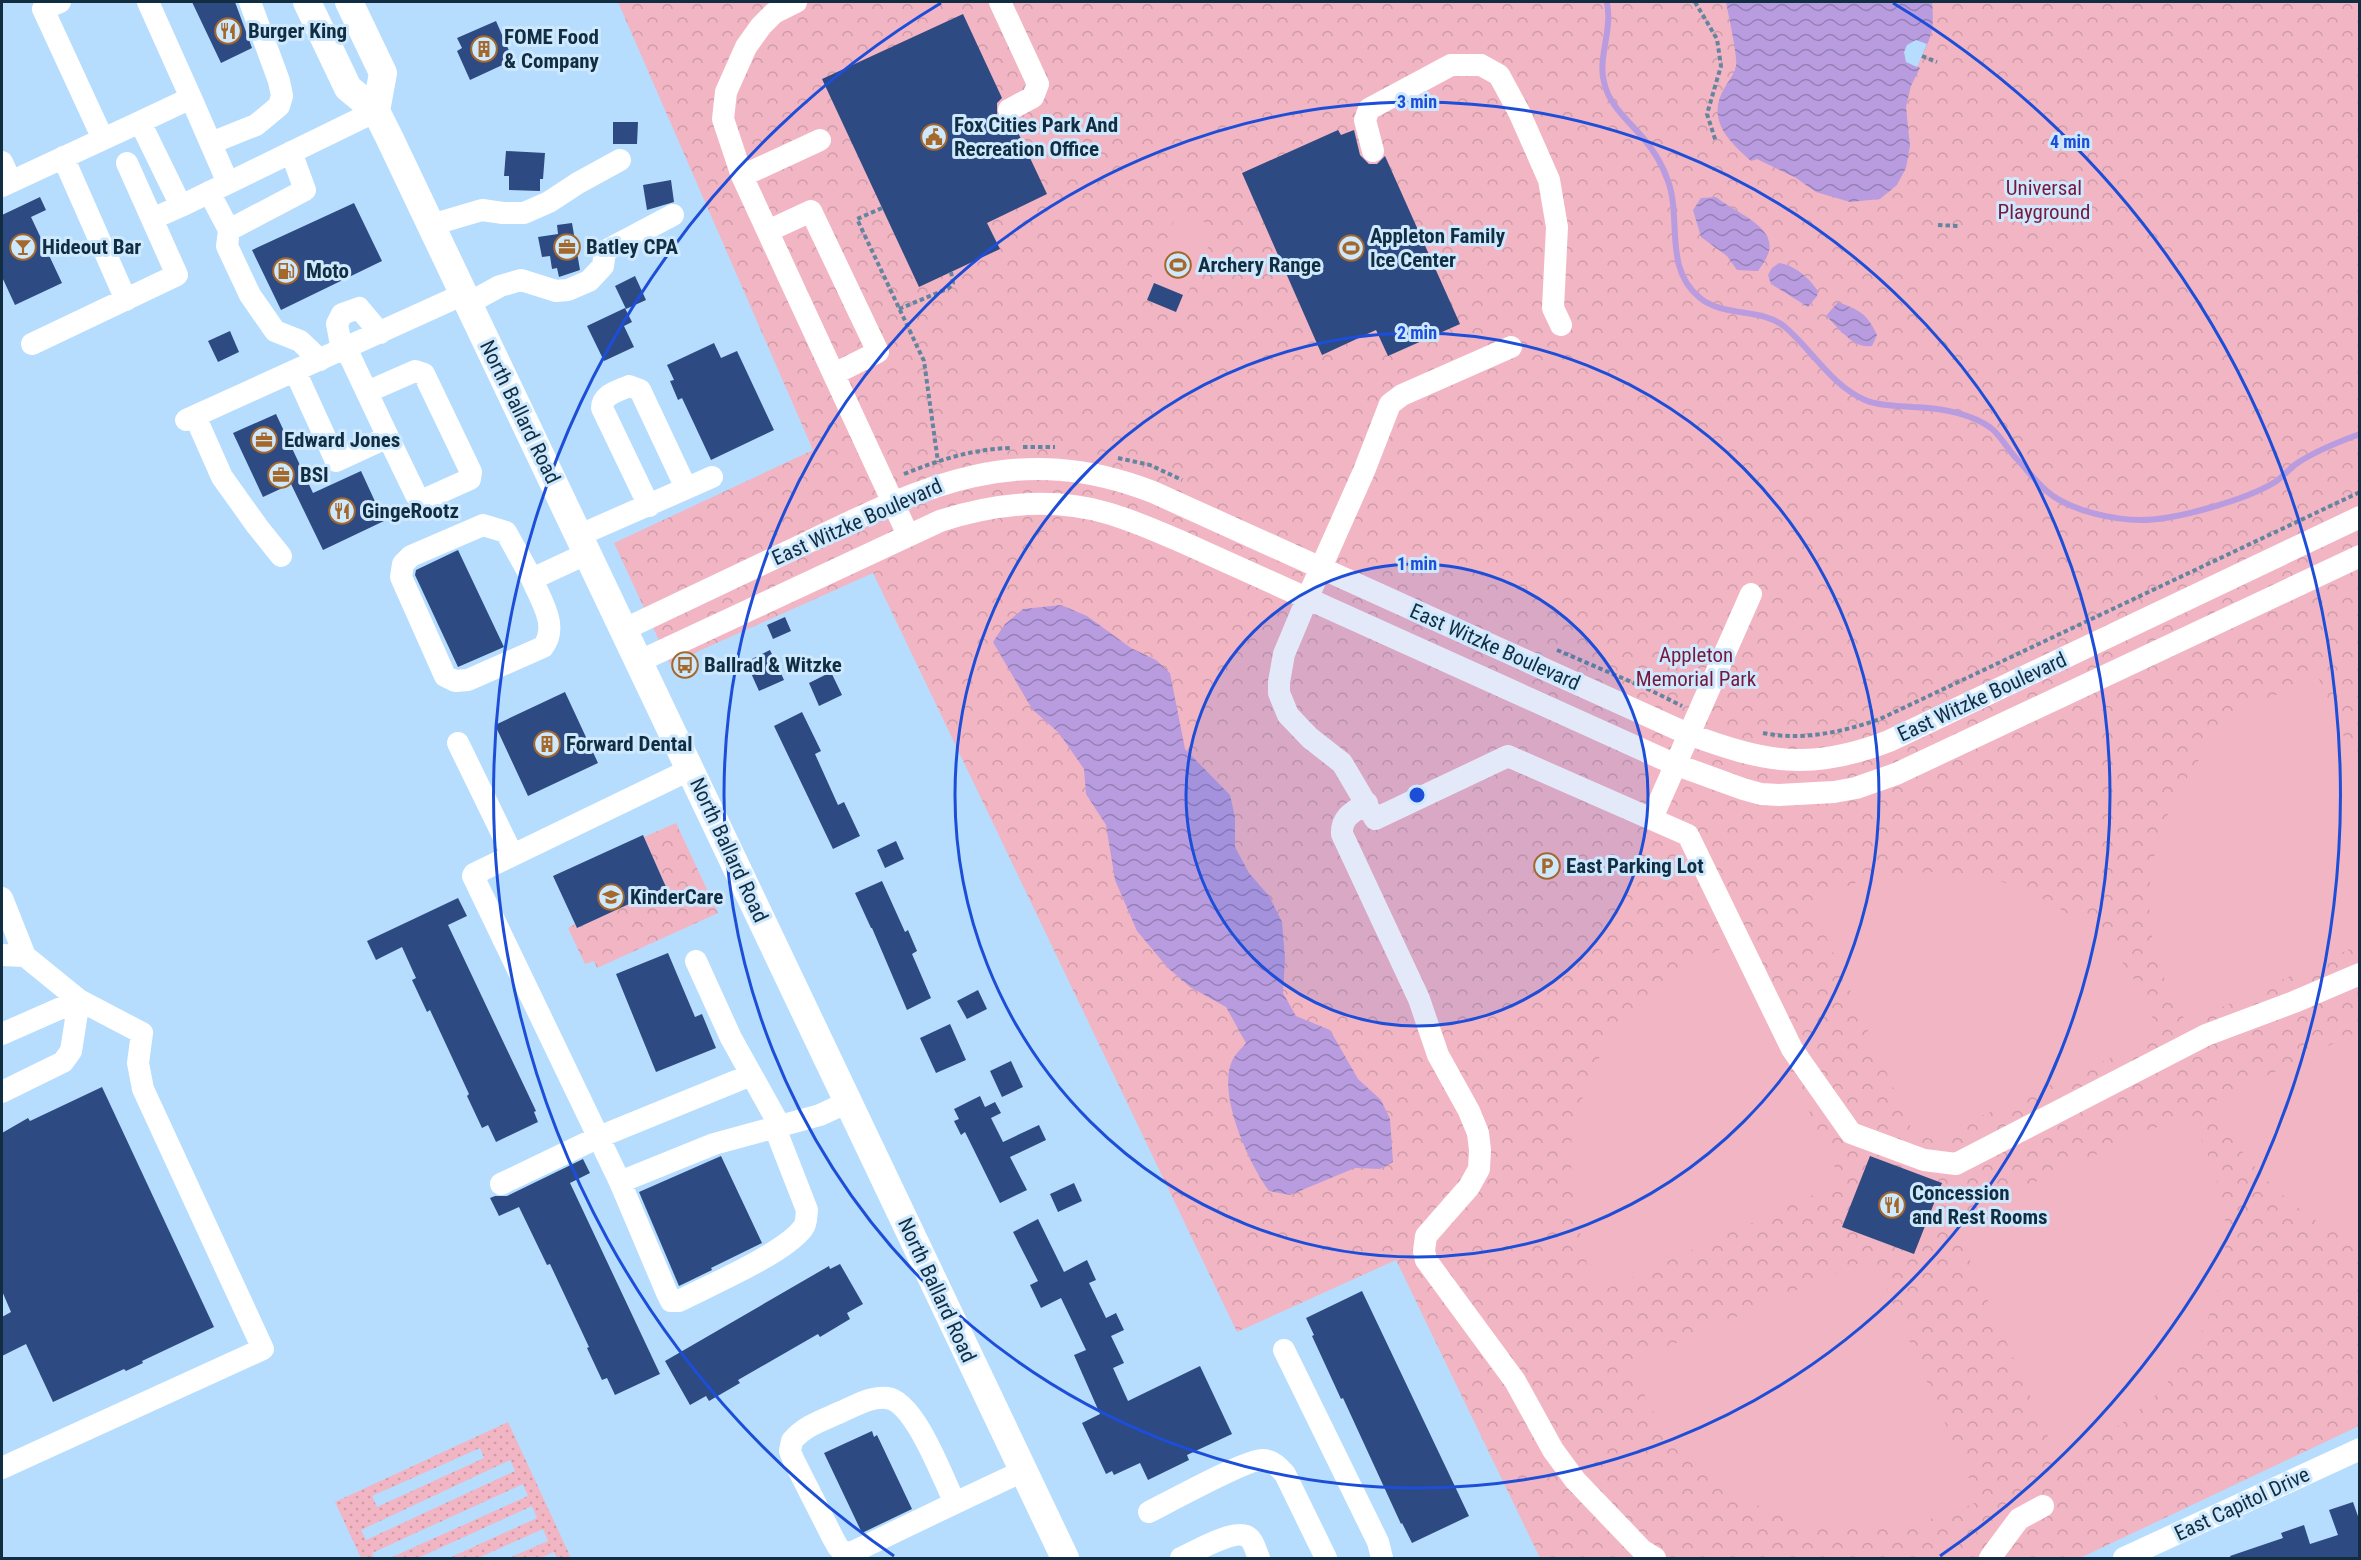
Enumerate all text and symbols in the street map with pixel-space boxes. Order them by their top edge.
restaurant icon: Burger King [213,16,243,46]
place label: Burger King [248,19,347,43]
place label: FOME Food & Company [504,25,600,73]
building icon: FOME Food & Company [469,34,499,64]
text: 3 min [1397,91,1437,112]
place label: Fox Cities Park And Recreation Office [954,113,1118,161]
public building icon: Fox Cities Park And Recreation Office [919,122,949,152]
text: 4 min [2050,131,2090,152]
park label: Universal Playground [1998,176,2090,224]
place label: Appleton Family Ice Center [1370,224,1506,272]
bar icon: Hideout Bar [8,232,38,262]
office icon: Batley CPA [552,232,582,262]
sports icon: Appleton Family Ice Center [1336,233,1366,263]
place label: Hideout Bar [42,235,141,259]
place label: Batley CPA [586,235,679,259]
sports icon: Archery Range [1163,250,1193,280]
place label: Archery Range [1198,253,1321,277]
fuel station icon: Moto [271,256,301,286]
place label: Moto [306,259,349,283]
text: 2 min [1397,322,1437,343]
street label: North Ballard Road [475,336,565,488]
office icon: Edward Jones [249,425,279,455]
place label: Edward Jones [284,428,400,452]
office icon: BSI [266,460,296,490]
place label: BSI [300,463,329,487]
street label: East Witzke Boulevard [768,474,946,570]
restaurant icon: GingeRootz [327,496,357,526]
place label: GingeRootz [362,499,459,523]
text: 1 min [1397,553,1437,574]
street label: East Witzke Boulevard [1406,599,1584,695]
park label: Appleton Memorial Park [1636,643,1757,691]
street label: East Witzke Boulevard [1894,647,2070,747]
bus stop icon: Ballrad & Witzke [670,650,700,680]
place label: Ballrad & Witzke [704,653,842,677]
building icon: Forward Dental [532,729,562,759]
place label: Forward Dental [566,732,692,756]
street label: North Ballard Road [685,774,773,926]
centre of rings [1407,785,1427,805]
parking icon: East Parking Lot [1532,851,1562,881]
place label: East Parking Lot [1566,854,1704,878]
school or university icon: KinderCare [596,882,626,912]
place label: KinderCare [630,885,723,909]
place label: Concession and Rest Rooms [1912,1181,2048,1229]
restaurant icon: Concession and Rest Rooms [1877,1190,1907,1220]
street label: North Ballard Road [893,1214,981,1366]
street label: East Capitol Drive [2171,1462,2314,1546]

